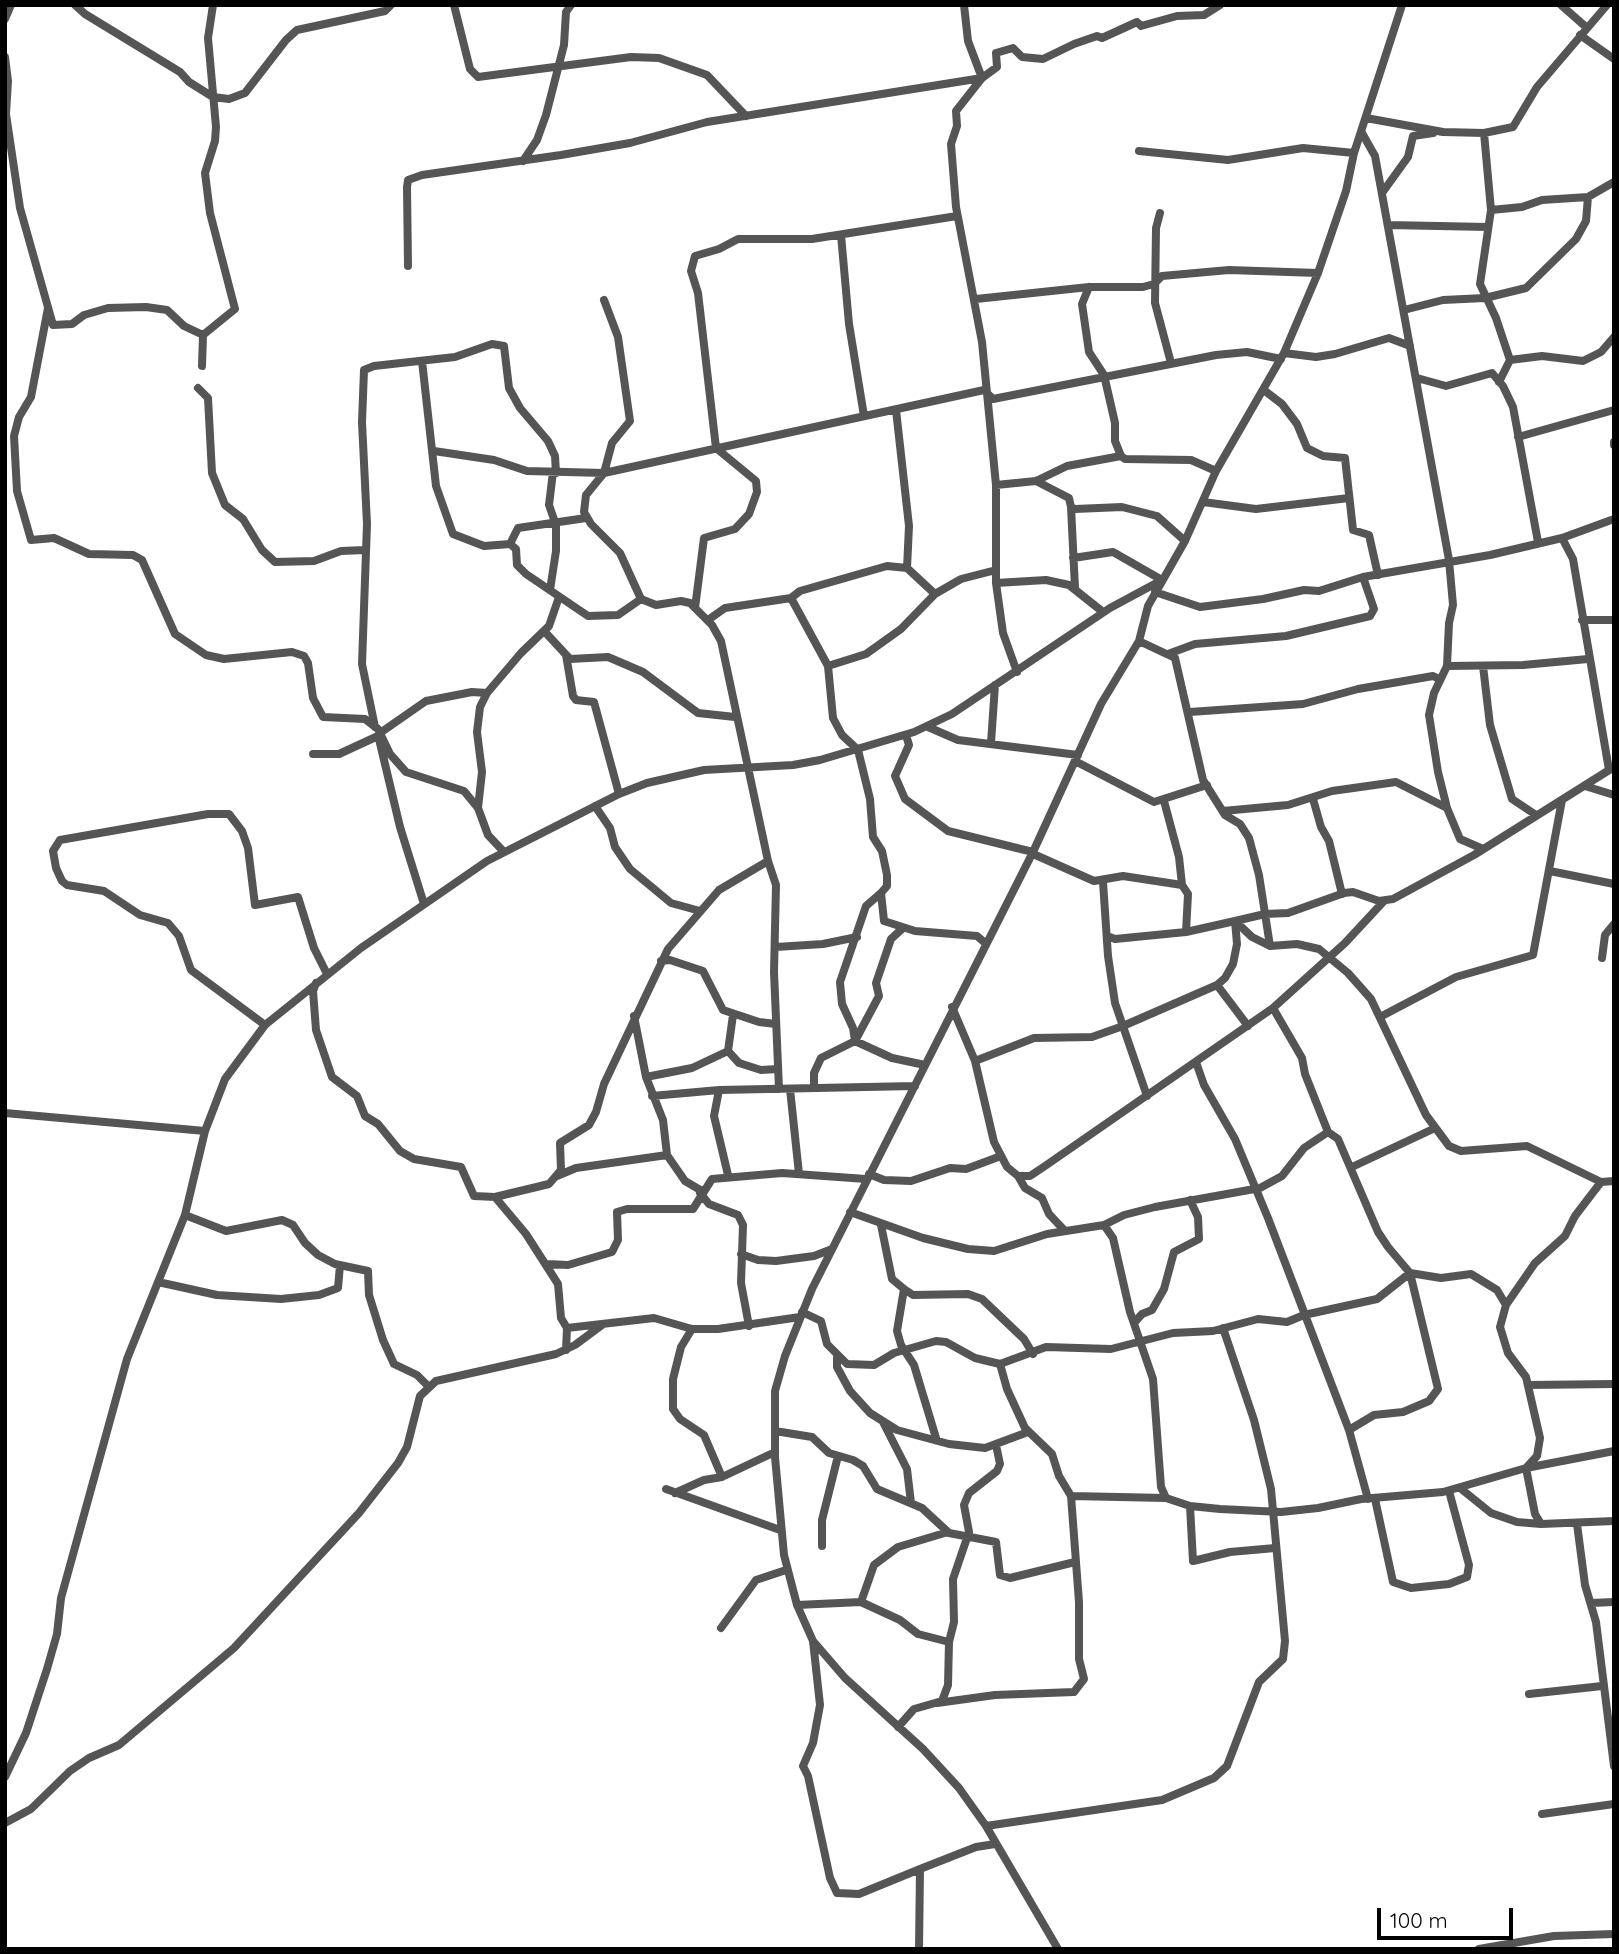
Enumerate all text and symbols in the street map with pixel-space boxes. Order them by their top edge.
scale bar [1381,1895,1518,1939]
text: 100 m [1390,1907,1448,1933]

